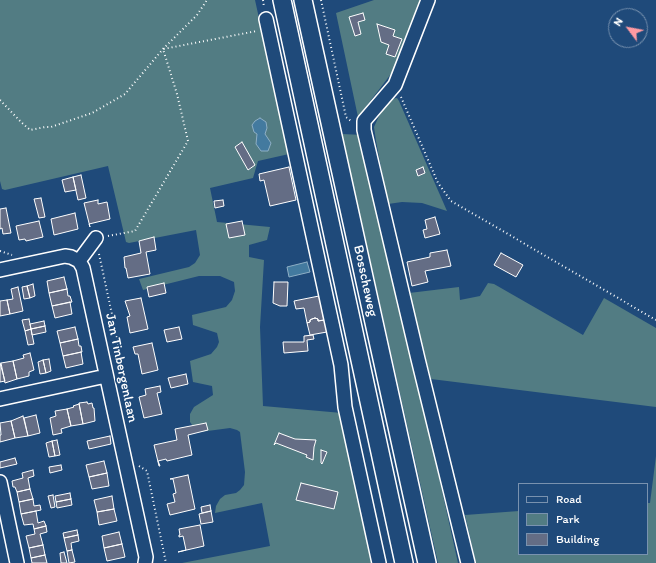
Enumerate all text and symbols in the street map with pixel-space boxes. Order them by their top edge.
north arrow [608,8,648,48]
text: N [611,15,626,29]
street label: Bosscheweg [349,244,381,318]
street label: Jan Tinbergenlaan [101,312,141,424]
legend [518,483,648,555]
text: Road [556,492,582,506]
text: Park [556,512,580,526]
text: Building [556,532,599,546]

